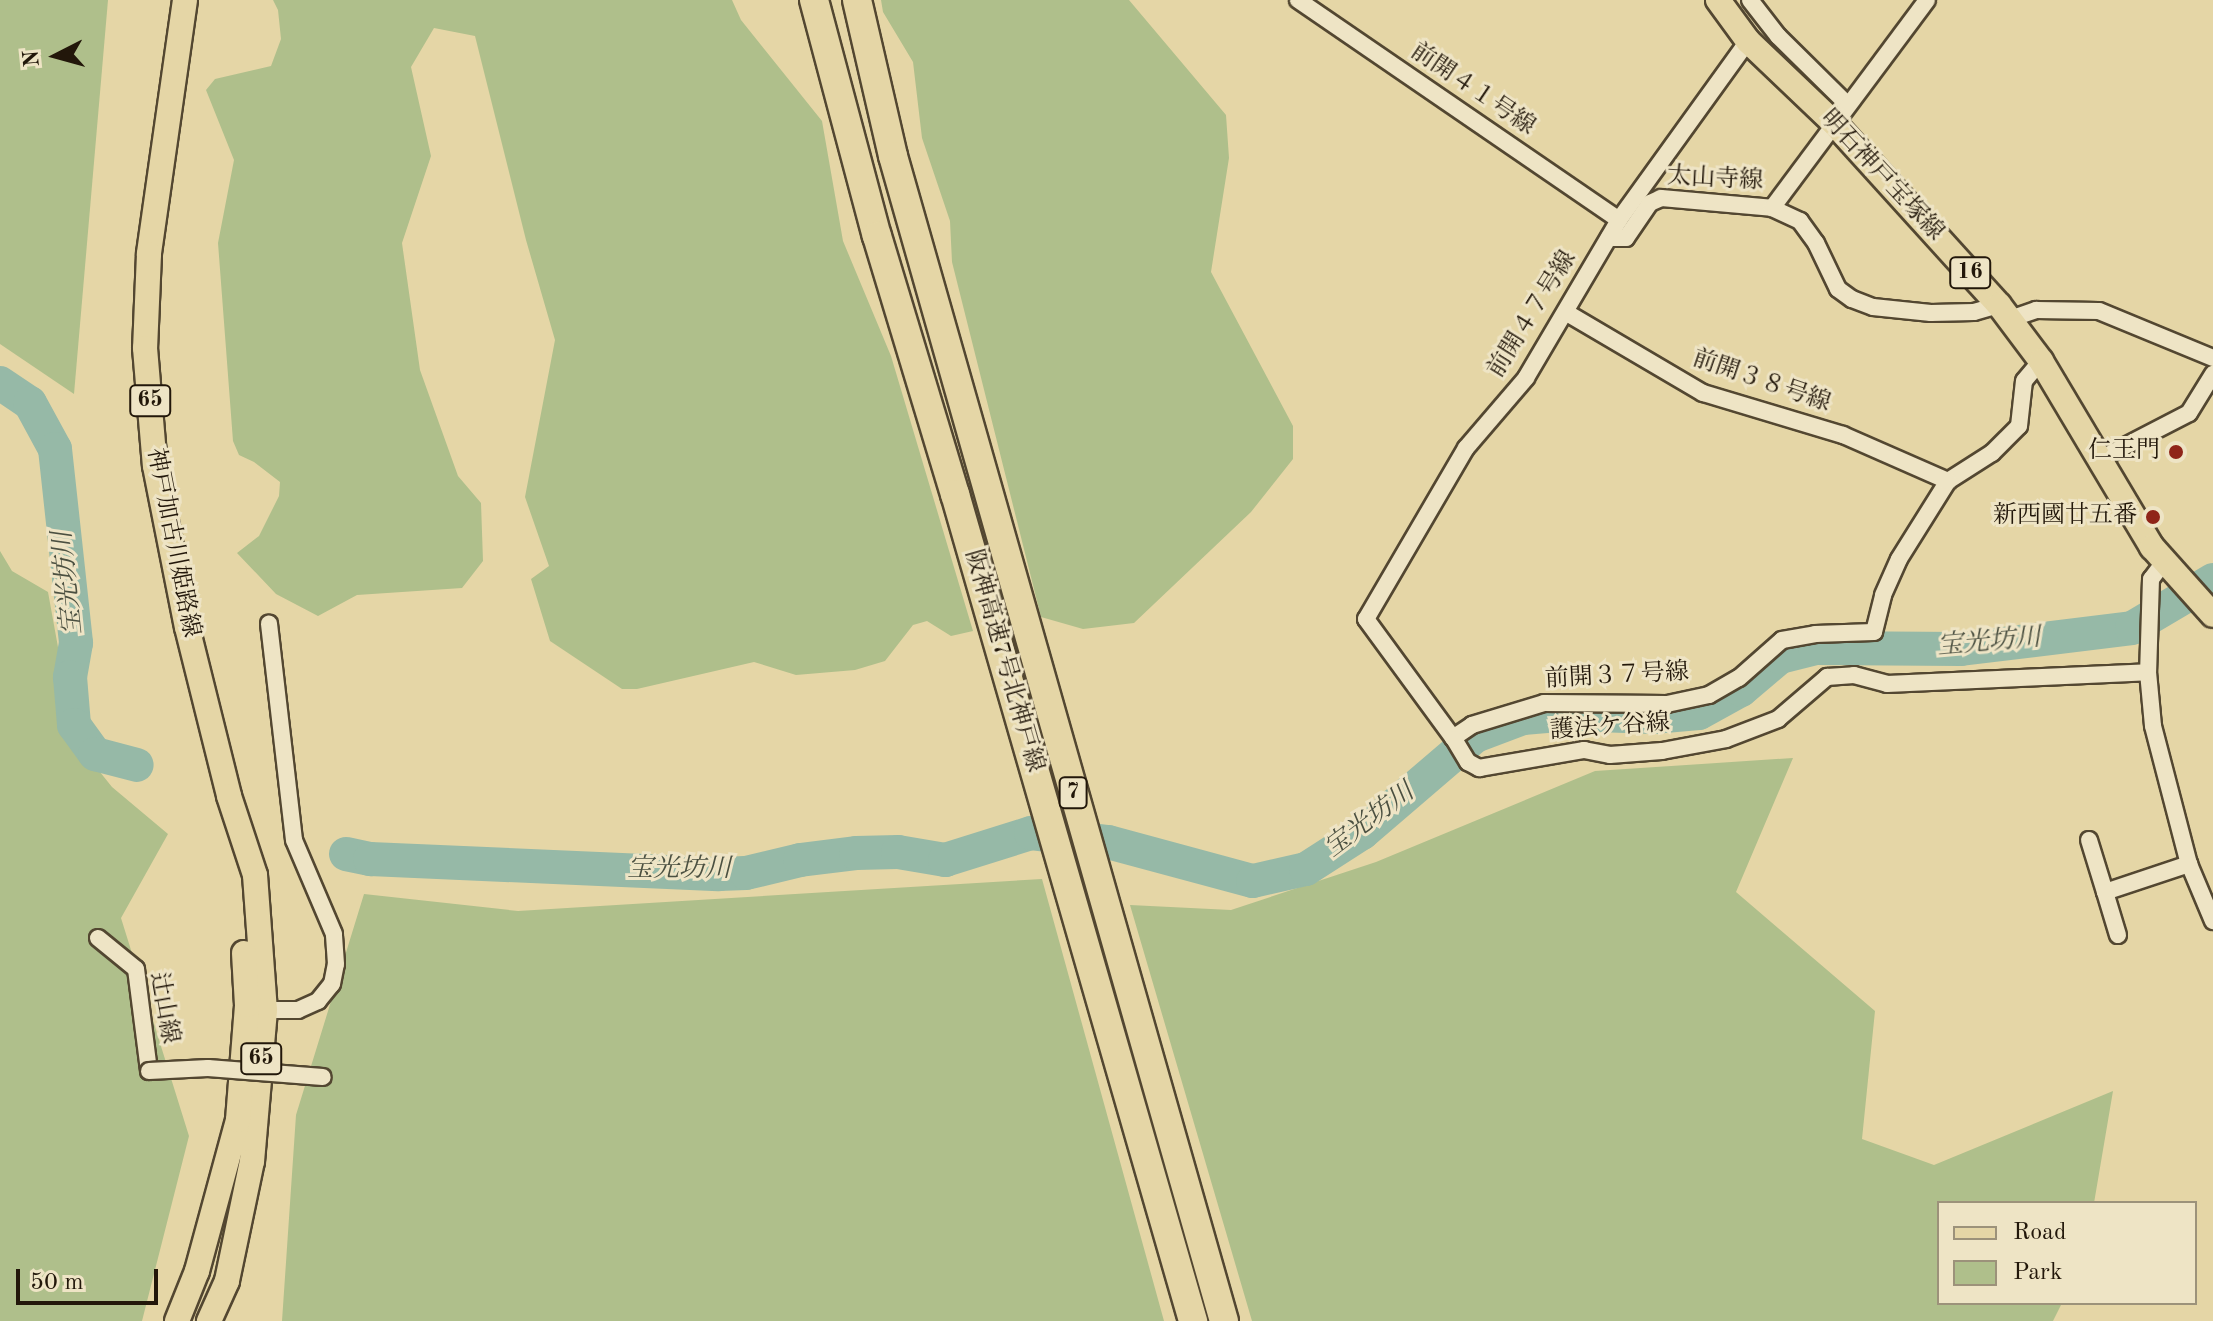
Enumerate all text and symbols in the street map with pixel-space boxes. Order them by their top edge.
north arrow [16,16,96,96]
street label: 前開４１号線 [1404,38,1540,142]
text: N [20,49,44,68]
street label: 明石神戸宝塚線 [1813,105,1949,247]
street label: 太山寺線 [1666,163,1764,197]
street label: 前開４７号線 [1483,246,1583,384]
road number: 16 [1948,255,1992,291]
street label: 前開３８号線 [1688,345,1834,419]
road number: 65 [128,383,172,419]
place label: 仁王門 [2088,438,2160,466]
marker: 仁王門 [2167,443,2185,461]
street label: 神戸加古川姫路線 [140,446,204,640]
place label: 新西國廿五番 [1993,503,2137,531]
marker: 新西國廿五番 [2144,508,2162,526]
water label: 宝光坊川 [48,530,90,636]
street label: 阪神高速7号北神戸線 [957,547,1049,775]
water label: 宝光坊川 [1936,623,2042,663]
street label: 前開３７号線 [1544,659,1690,695]
street label: 護法ケ谷線 [1549,709,1671,747]
road number: 7 [1057,775,1089,811]
water label: 宝光坊川 [1319,777,1421,865]
water label: 宝光坊川 [627,854,731,886]
street label: 辻山線 [143,970,183,1046]
road number: 65 [239,1041,283,1077]
legend [1937,1201,2197,1305]
text: Road [2013,1221,2066,1245]
scale bar [20,1253,162,1303]
text: Park [2013,1261,2062,1285]
text: 50 m [30,1271,84,1295]

